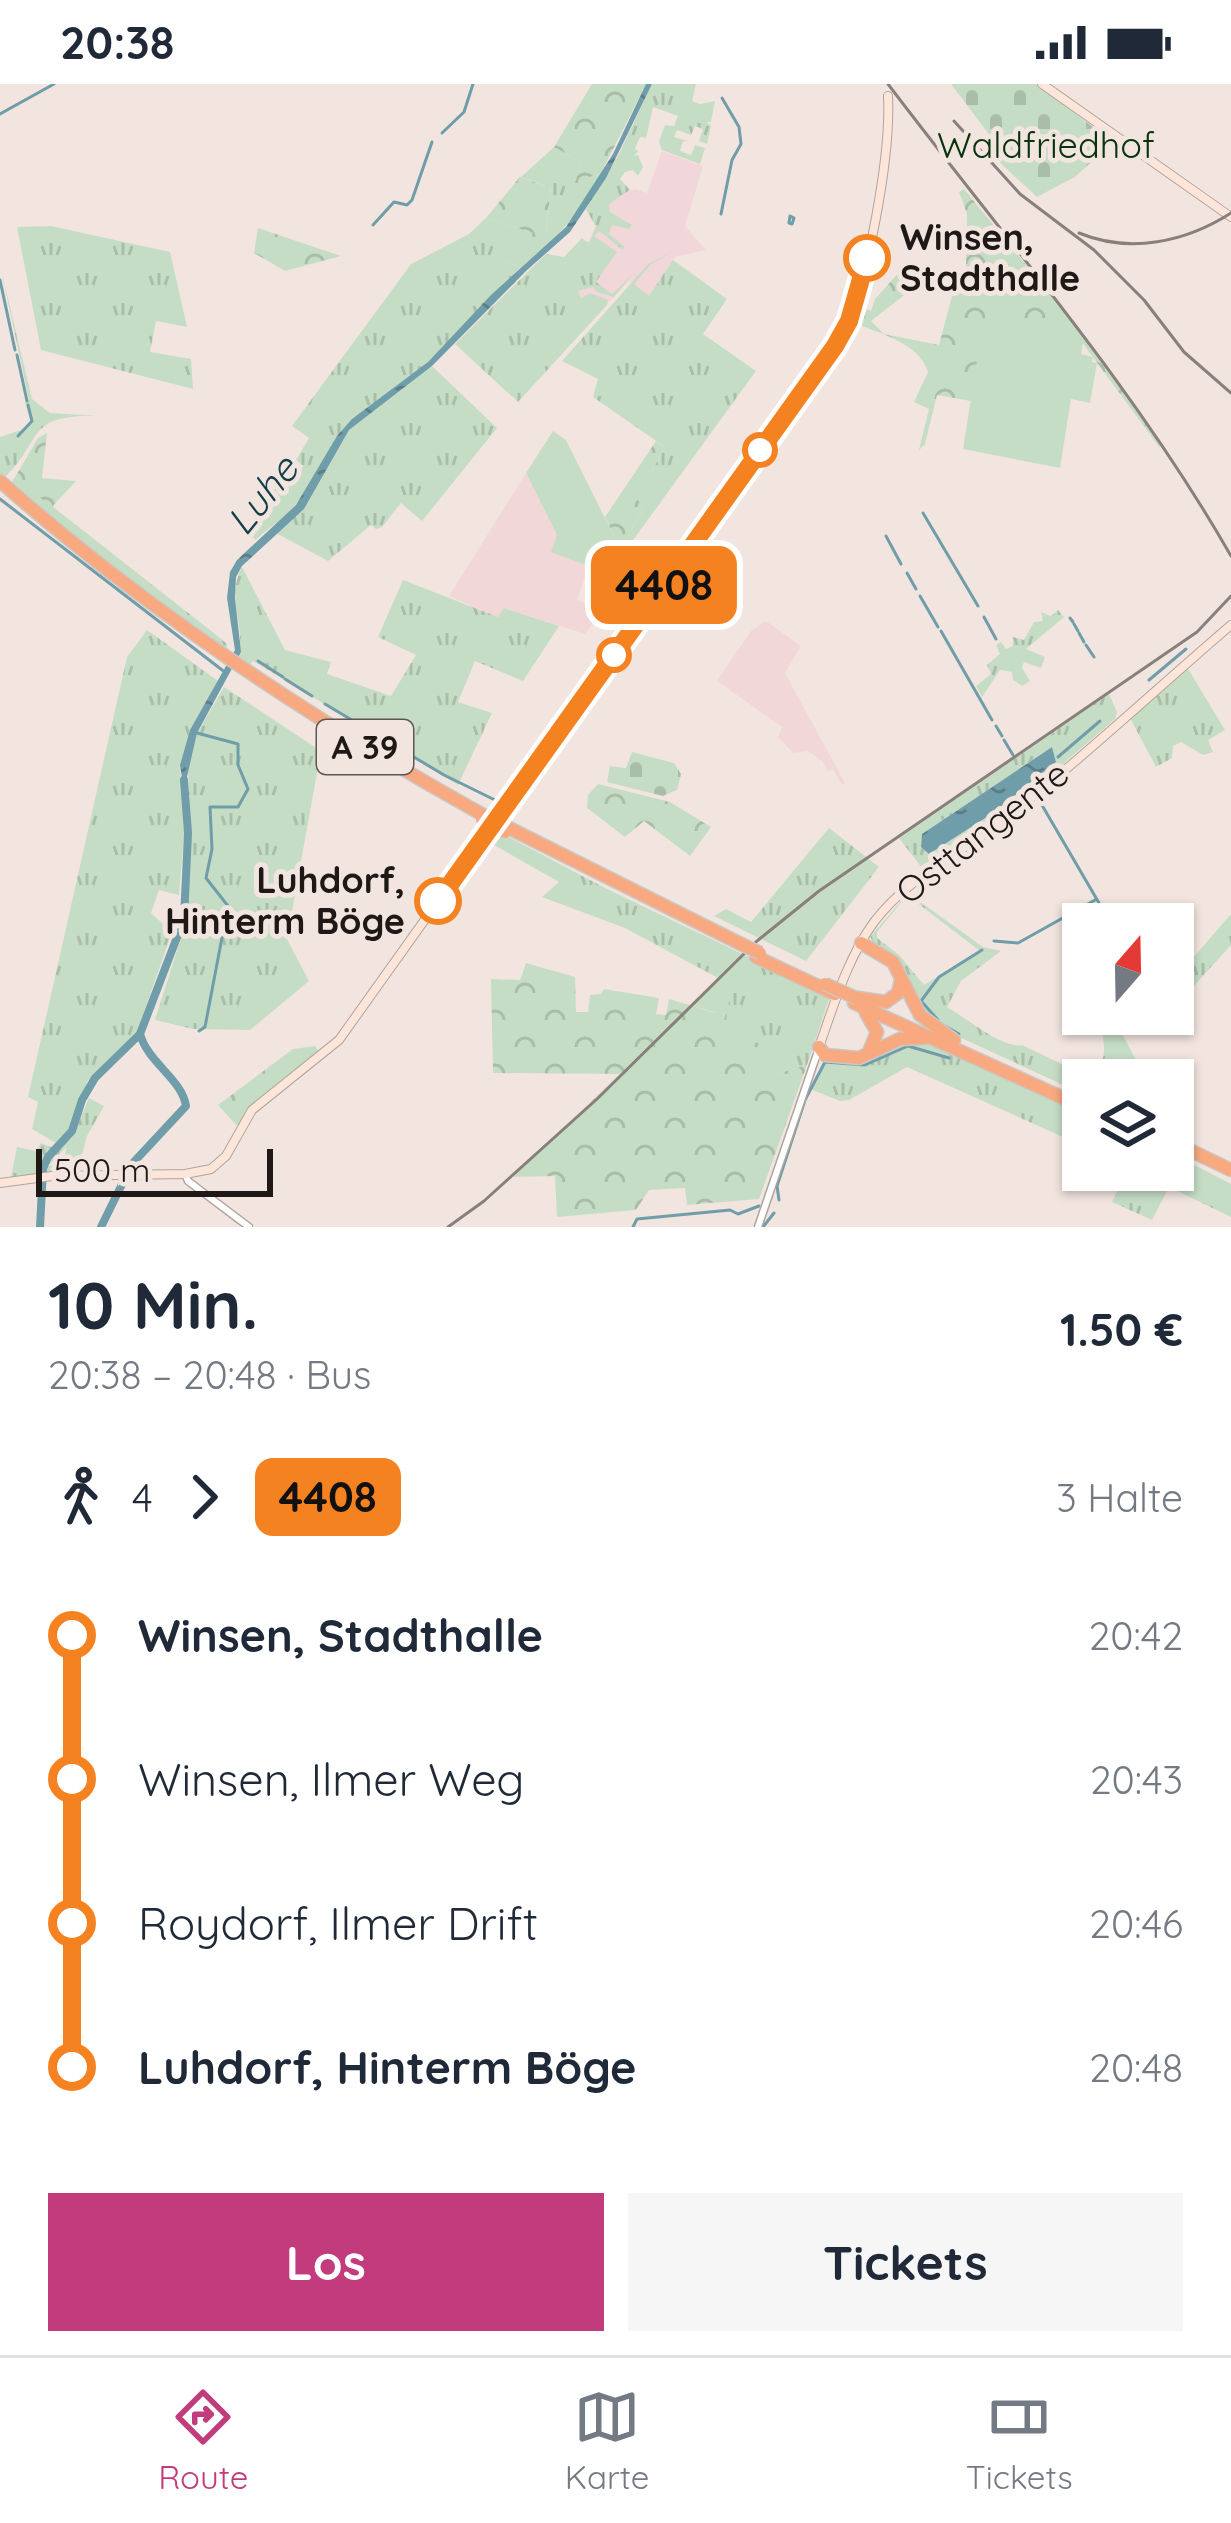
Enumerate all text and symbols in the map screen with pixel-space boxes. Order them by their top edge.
text: 20:38 [60,14,174,70]
park label: Waldfriedhof [937,122,1155,167]
place label: Winsen, Stadthalle [900,214,1080,300]
marker: Winsen, Stadthalle [845,236,889,280]
unlabelled marker [744,434,776,466]
water label: Luhe [215,444,309,544]
line badge: 4408 [580,546,748,624]
text: 4408 [615,558,713,611]
unlabelled marker [598,639,630,671]
road number: A 39 [317,720,413,774]
street label: Osttangente [886,750,1077,913]
place label: Luhdorf, Hinterm Böge [165,857,405,943]
marker: Luhdorf, Hinterm Böge [416,879,460,923]
north arrow [1062,903,1194,1035]
map controls [1062,903,1194,1191]
button: layers [1062,1059,1194,1191]
scale bar [36,1143,273,1196]
text: 500 m [54,1149,150,1190]
text: 10 Min. [48,1263,258,1346]
text: 1.50 € [1060,1301,1183,1357]
text: 20:38 – 20:48 · Bus [48,1350,371,1399]
icon: walk [48,1464,114,1530]
icon: forward [171,1464,237,1530]
text: 4408 [279,1470,377,1523]
text: 4 [132,1473,153,1522]
text: 3 Halte [1056,1473,1183,1522]
text: Winsen, Stadthalle [138,1607,543,1663]
text: 20:42 [1089,1611,1183,1660]
text: Winsen, Ilmer Weg [138,1751,524,1807]
text: 20:43 [1090,1755,1183,1804]
text: Roydorf, Ilmer Drift [138,1895,538,1951]
text: 20:46 [1089,1899,1183,1948]
text: Luhdorf, Hinterm Böge [138,2039,637,2095]
text: 20:48 [1089,2043,1183,2092]
button: Los [48,2193,604,2331]
button: Tickets [628,2193,1183,2331]
tab: Route [158,2384,248,2497]
tab: Karte [565,2384,649,2497]
tab: Tickets [966,2384,1073,2497]

